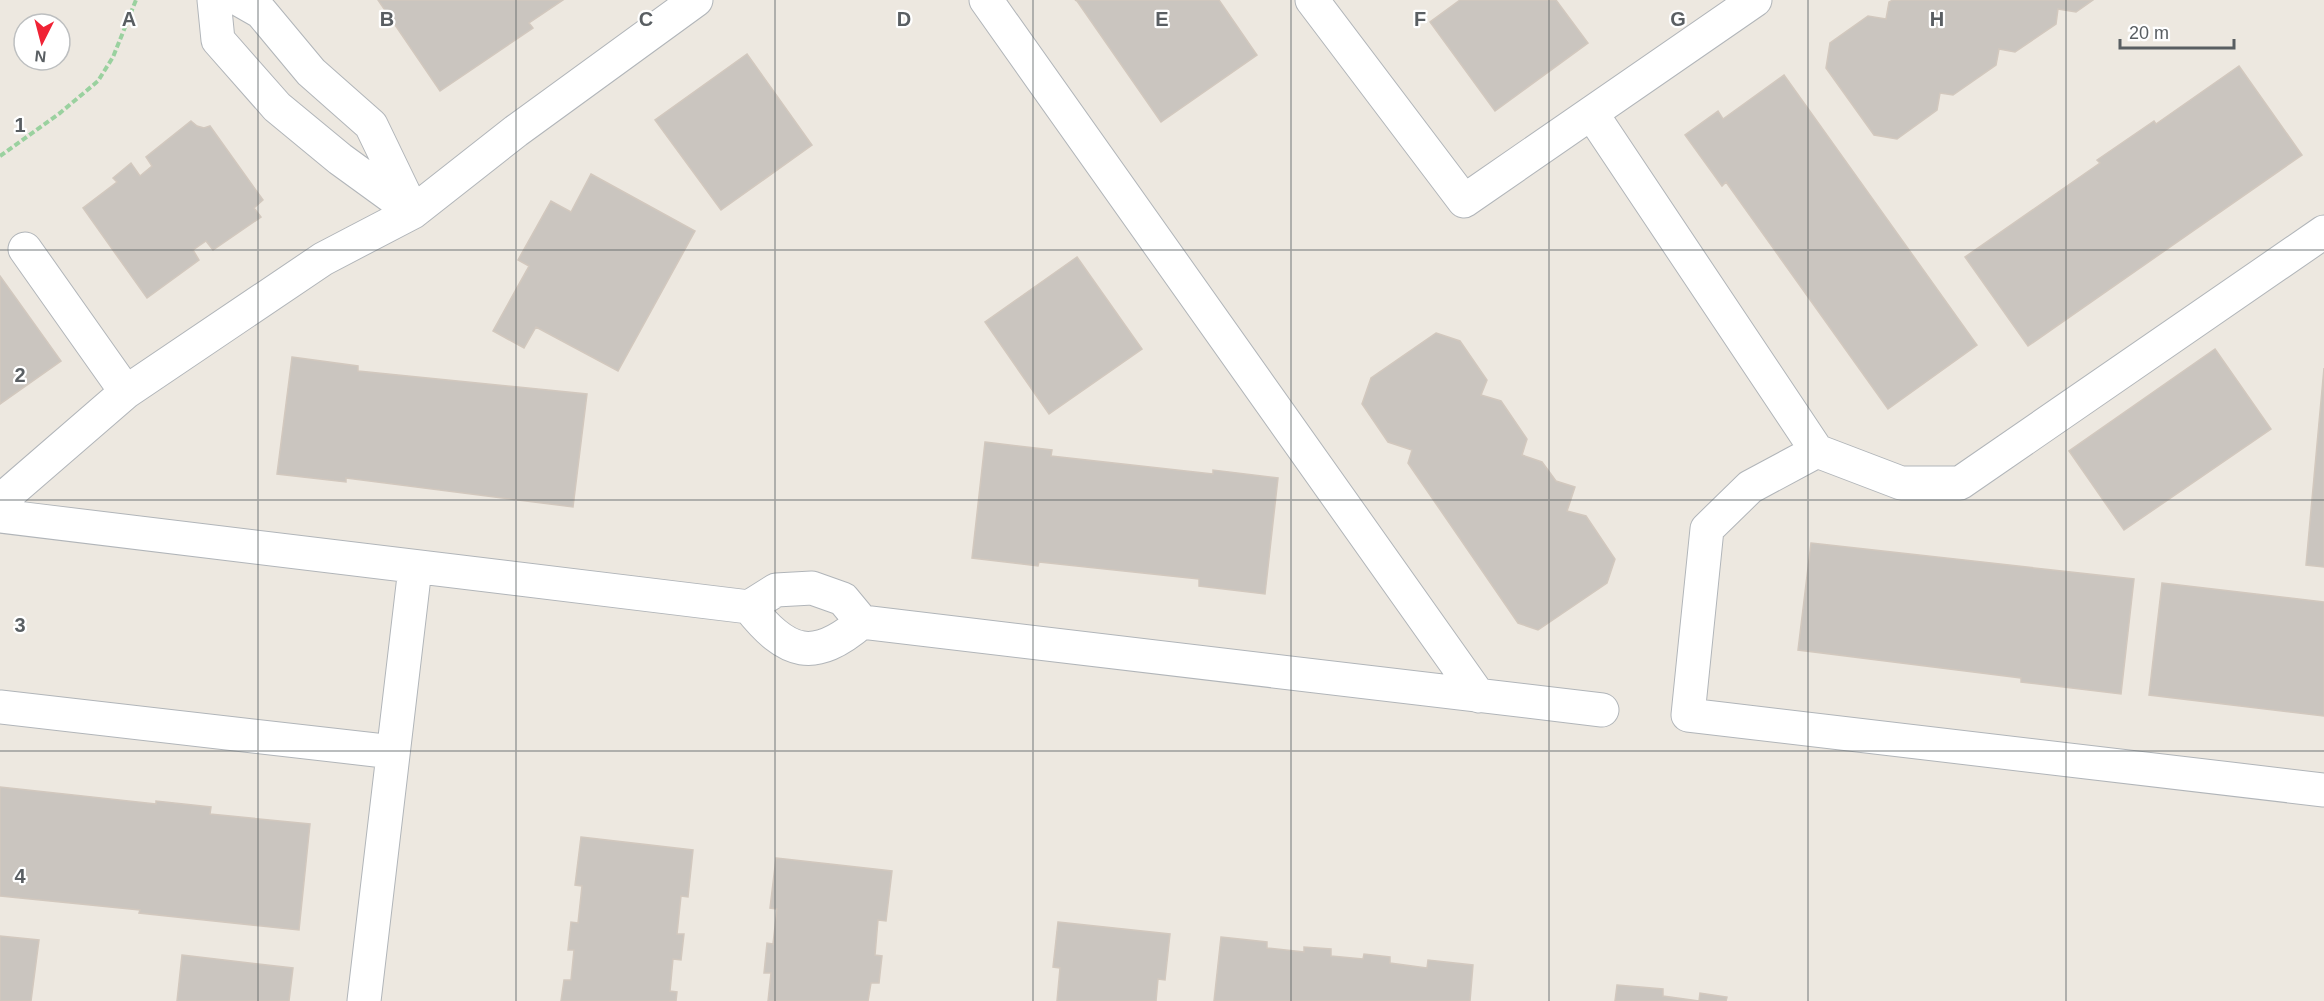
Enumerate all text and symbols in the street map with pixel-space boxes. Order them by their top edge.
text: A [122,8,136,30]
text: B [380,8,394,30]
text: C [639,8,653,30]
text: D [897,8,911,30]
text: E [1155,8,1169,30]
text: F [1414,8,1426,30]
text: G [1670,8,1686,30]
text: H [1930,8,1944,30]
north arrow [12,12,72,72]
scale bar [2120,12,2234,50]
text: 20 m [2129,23,2169,43]
text: N [34,47,47,65]
text: 1 [14,114,26,136]
text: 2 [14,364,26,386]
text: 3 [14,614,26,636]
text: 4 [14,865,26,887]

